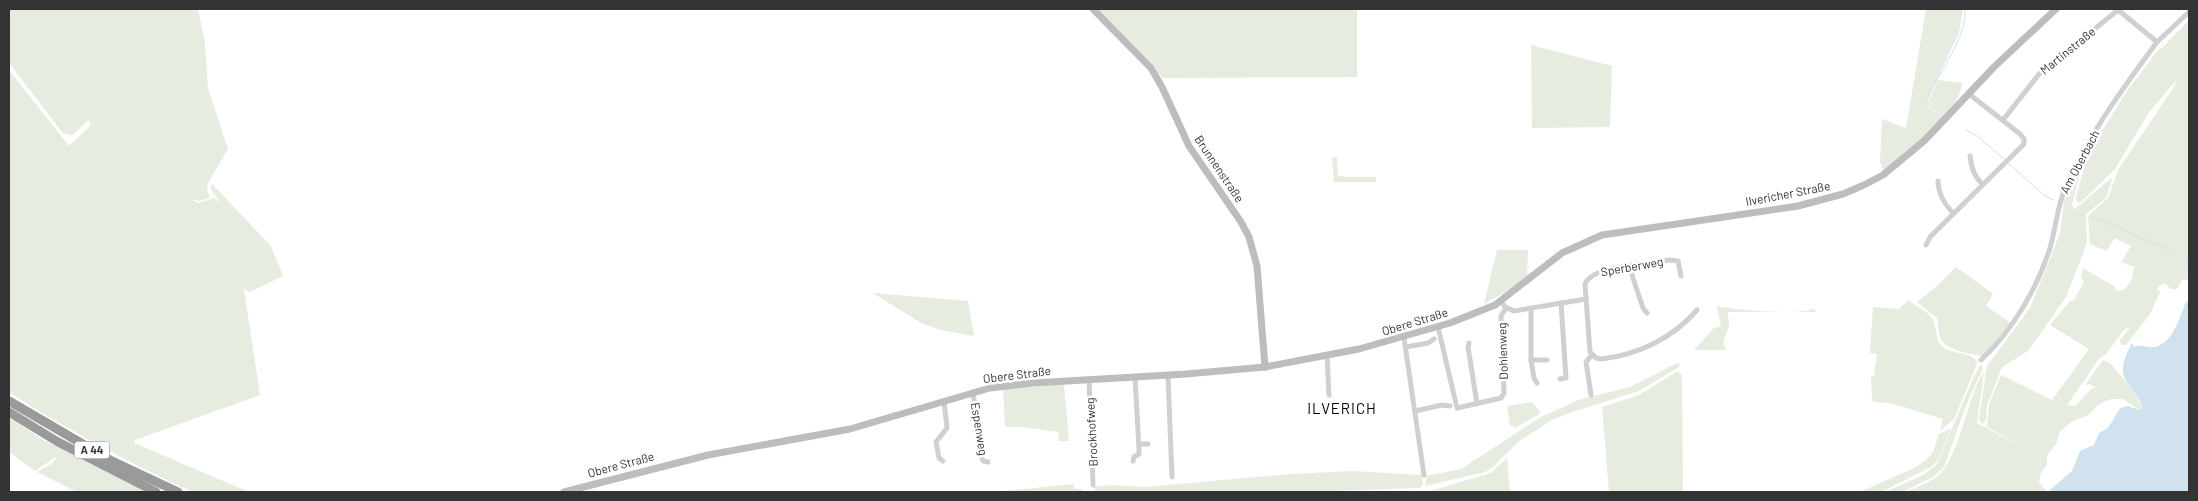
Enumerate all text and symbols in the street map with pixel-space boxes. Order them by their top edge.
street label: Martinstraße [2037,24,2098,77]
street label: Am Oberbach [2057,127,2102,196]
street label: Brunnenstraße [1192,132,1247,205]
street label: Ilvericher Straße [1744,178,1831,208]
street label: Sperberweg [1600,254,1664,278]
street label: Obere Straße [1380,304,1449,338]
street label: Dohlenweg [1494,322,1510,380]
street label: Obere Straße [982,363,1052,385]
street label: Brockhofweg [1082,397,1100,467]
district label: ILVERICH [1307,399,1377,417]
street label: Espenweg [969,401,991,456]
road number: A 44 [74,442,110,458]
street label: Obere Straße [586,448,656,480]

